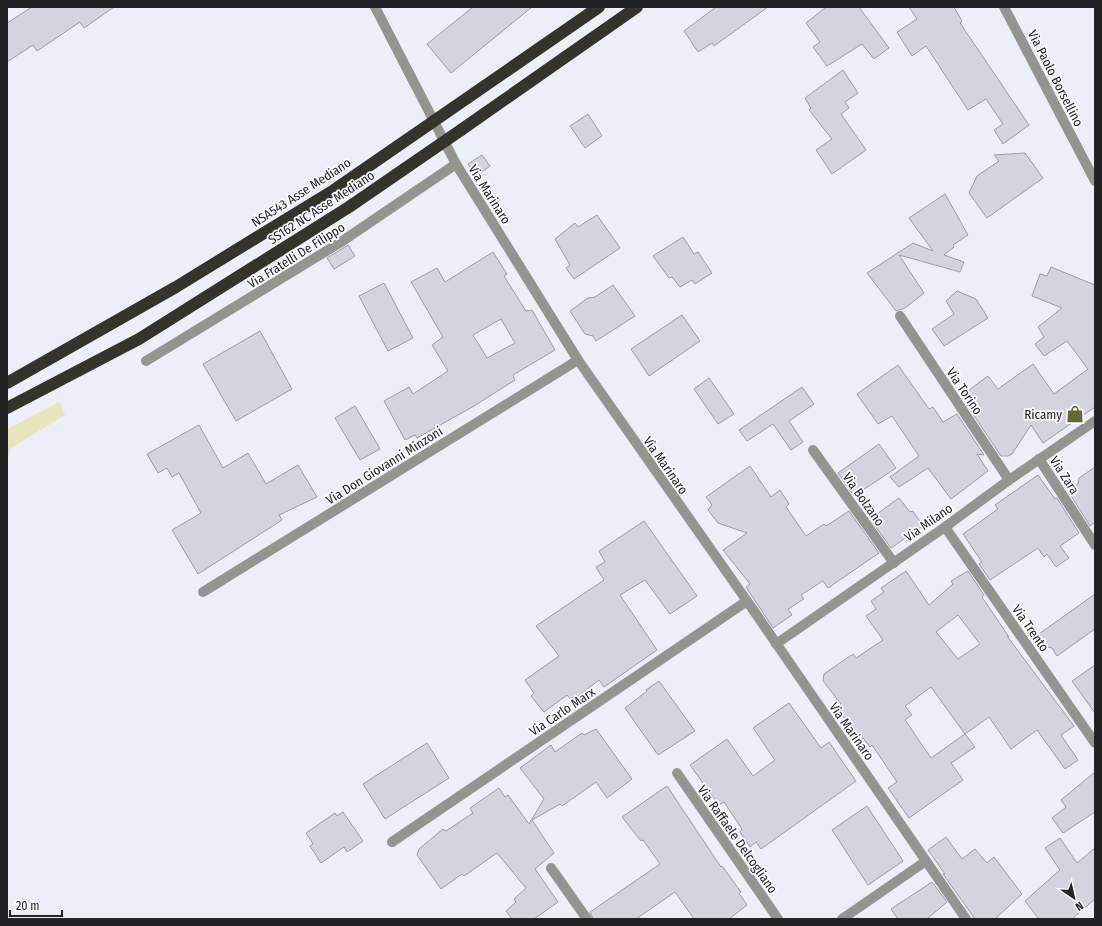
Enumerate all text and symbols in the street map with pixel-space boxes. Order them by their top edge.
street label: Via Paolo Borsellino [1025,28,1086,129]
street label: NSA543 Asse Mediano [249,155,354,230]
street label: Via Marinaro [465,162,514,227]
street label: SS162 NC Asse Mediano [265,167,377,247]
street label: Via Fratelli De Filippo [245,219,348,291]
street label: Via Torino [944,365,986,418]
shop icon: Ricamy [1065,404,1085,424]
place label: Ricamy [1024,407,1062,422]
street label: Via Don Giovanni Minzoni [323,423,445,507]
street label: Via Marinaro [640,434,691,497]
street label: Via Zara [1047,454,1082,497]
street label: Via Bolzano [840,470,888,529]
street label: Via Milano [901,500,955,544]
street label: Via Trento [1009,602,1052,655]
street label: Via Carlo Marx [527,684,598,739]
street label: Via Marinaro [826,700,877,763]
street label: Via Raffaele Delcogliano [695,782,781,896]
north arrow [1054,878,1094,918]
scale bar [10,892,62,918]
text: 20 m [16,899,40,913]
text: N [1073,899,1086,913]

